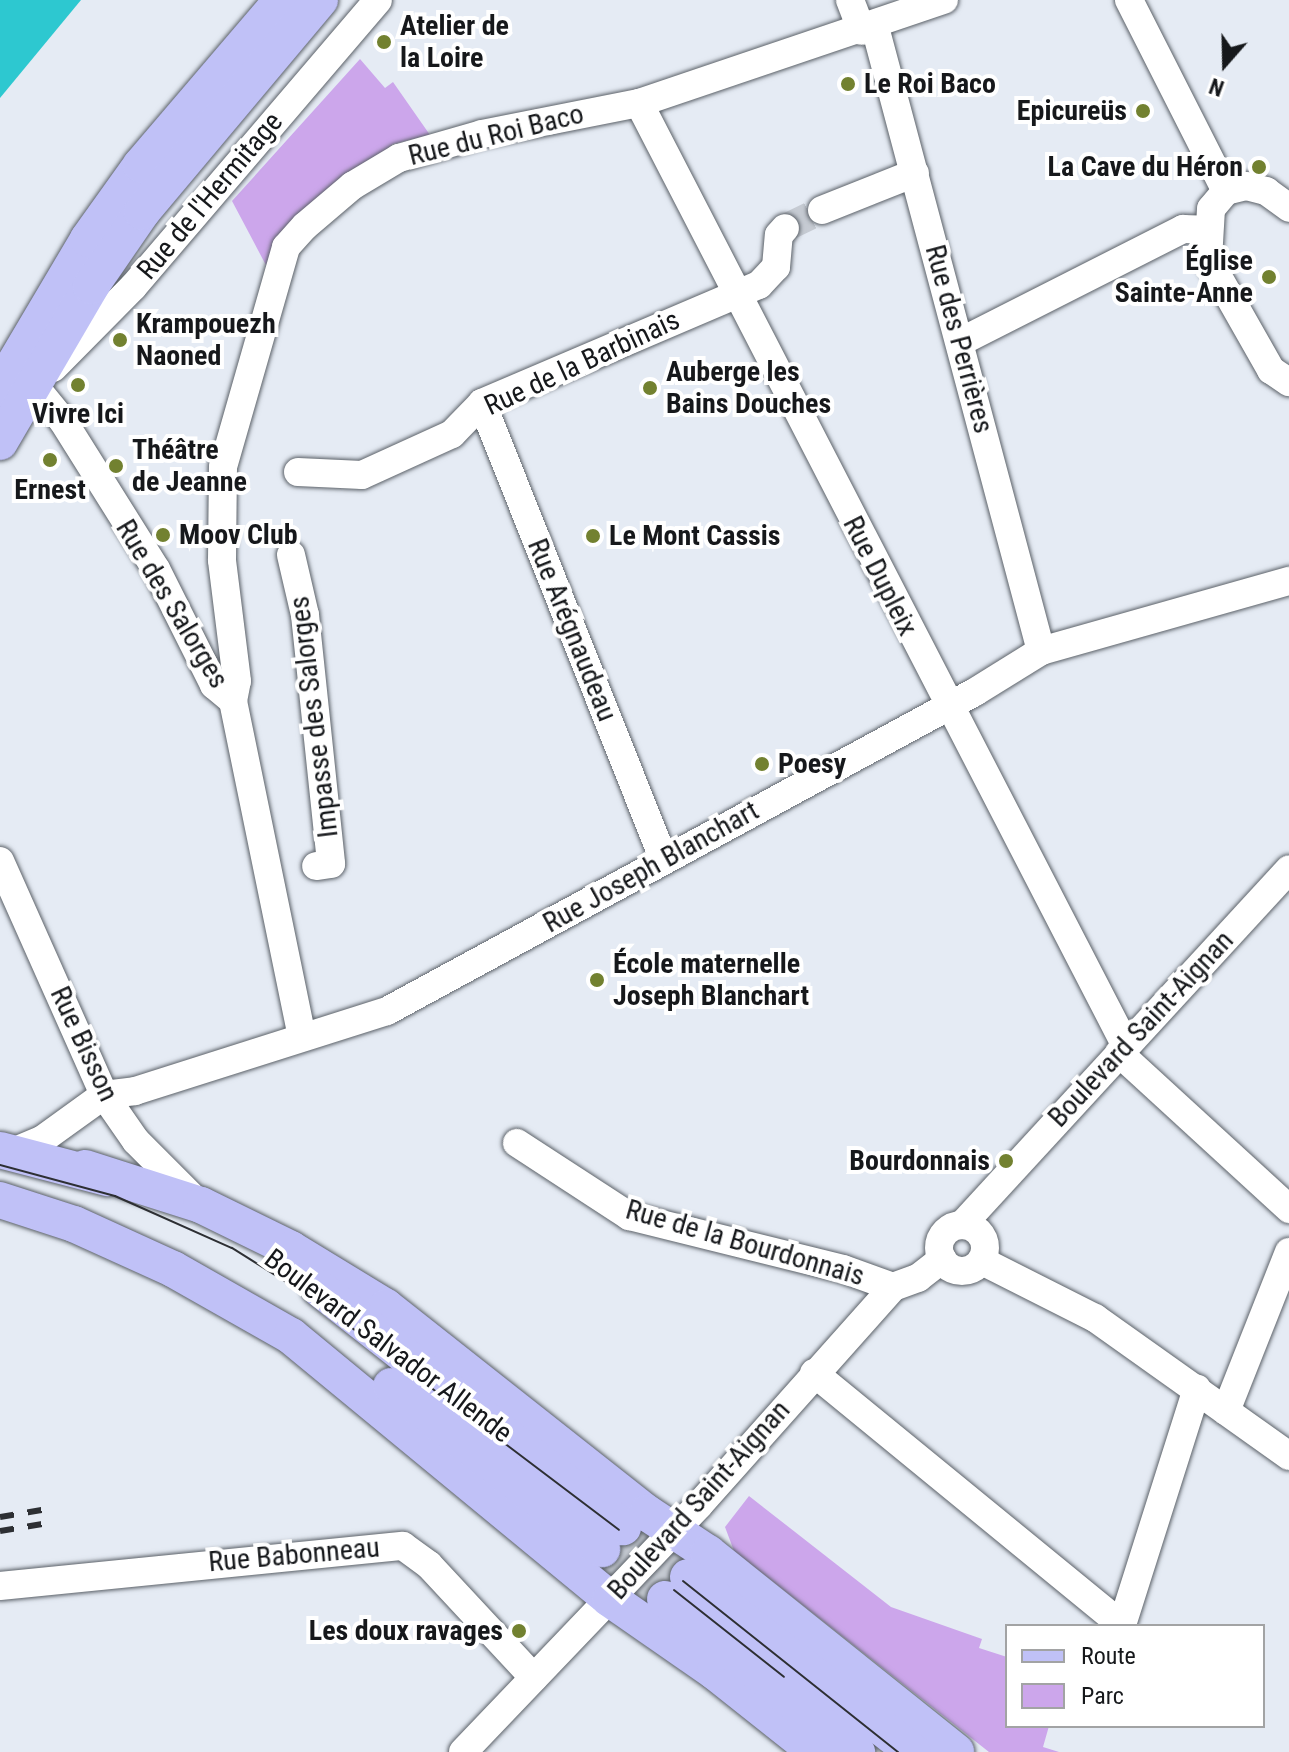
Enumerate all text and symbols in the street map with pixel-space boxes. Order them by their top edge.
place label: Atelier de la Loire [400,9,509,75]
north arrow [1185,24,1265,104]
marker: Atelier de la Loire [375,33,393,51]
place label: Le Roi Baco [864,67,996,101]
text: N [1206,73,1227,101]
marker: Le Roi Baco [839,75,857,93]
place label: Epicureüs [1017,94,1127,128]
street label: Rue du Roi Baco [405,97,587,173]
marker: Epicureüs [1134,102,1152,120]
street label: Rue de l'Hermitage [130,106,290,286]
place label: La Cave du Héron [1048,150,1243,184]
marker: La Cave du Héron [1250,158,1268,176]
street label: Rue des Perrières [918,241,1000,437]
place label: Église Sainte-Anne [1115,244,1253,310]
marker: Église Sainte-Anne [1260,268,1278,286]
street label: Rue de la Barbinais [479,303,685,423]
place label: Krampouezh Naoned [136,307,276,373]
marker: Krampouezh Naoned [111,331,129,349]
place label: Auberge les Bains Douches [666,355,831,421]
marker: Vivre Ici [69,376,87,394]
marker: Auberge les Bains Douches [641,379,659,397]
place label: Vivre Ici [32,397,124,431]
place label: Théâtre de Jeanne [132,433,247,499]
marker: Ernest [41,451,59,469]
marker: Théâtre de Jeanne [107,457,125,475]
place label: Ernest [14,473,86,507]
street label: Rue Dupleix [836,511,924,641]
street label: Rue des Salorges [109,514,235,694]
place label: Moov Club [179,518,298,552]
place label: Le Mont Cassis [609,519,781,553]
marker: Moov Club [154,526,172,544]
marker: Le Mont Cassis [584,527,602,545]
street label: Rue Arégnaudeau [520,534,624,726]
street label: Impasse des Salorges [283,594,345,840]
place label: Poesy [778,747,846,781]
marker: Poesy [753,755,771,773]
street label: Rue Joseph Blanchart [537,794,765,940]
street label: Boulevard Saint-Aignan [1041,924,1241,1134]
place label: École maternelle Joseph Blanchart [613,947,809,1013]
marker: École maternelle Joseph Blanchart [588,971,606,989]
street label: Rue Bisson [43,981,125,1107]
place label: Bourdonnais [849,1144,990,1178]
marker: Bourdonnais [997,1152,1015,1170]
street label: Rue de la Bourdonnais [622,1193,868,1293]
street label: Boulevard Salvador Allende [258,1242,518,1450]
street label: Boulevard Saint-Aignan [601,1394,797,1606]
street label: Rue Babonneau [207,1531,381,1579]
place label: Les doux ravages [309,1614,503,1648]
marker: Les doux ravages [510,1622,528,1640]
legend [1005,1624,1265,1728]
text: Route [1081,1642,1136,1670]
text: Parc [1081,1682,1124,1710]

